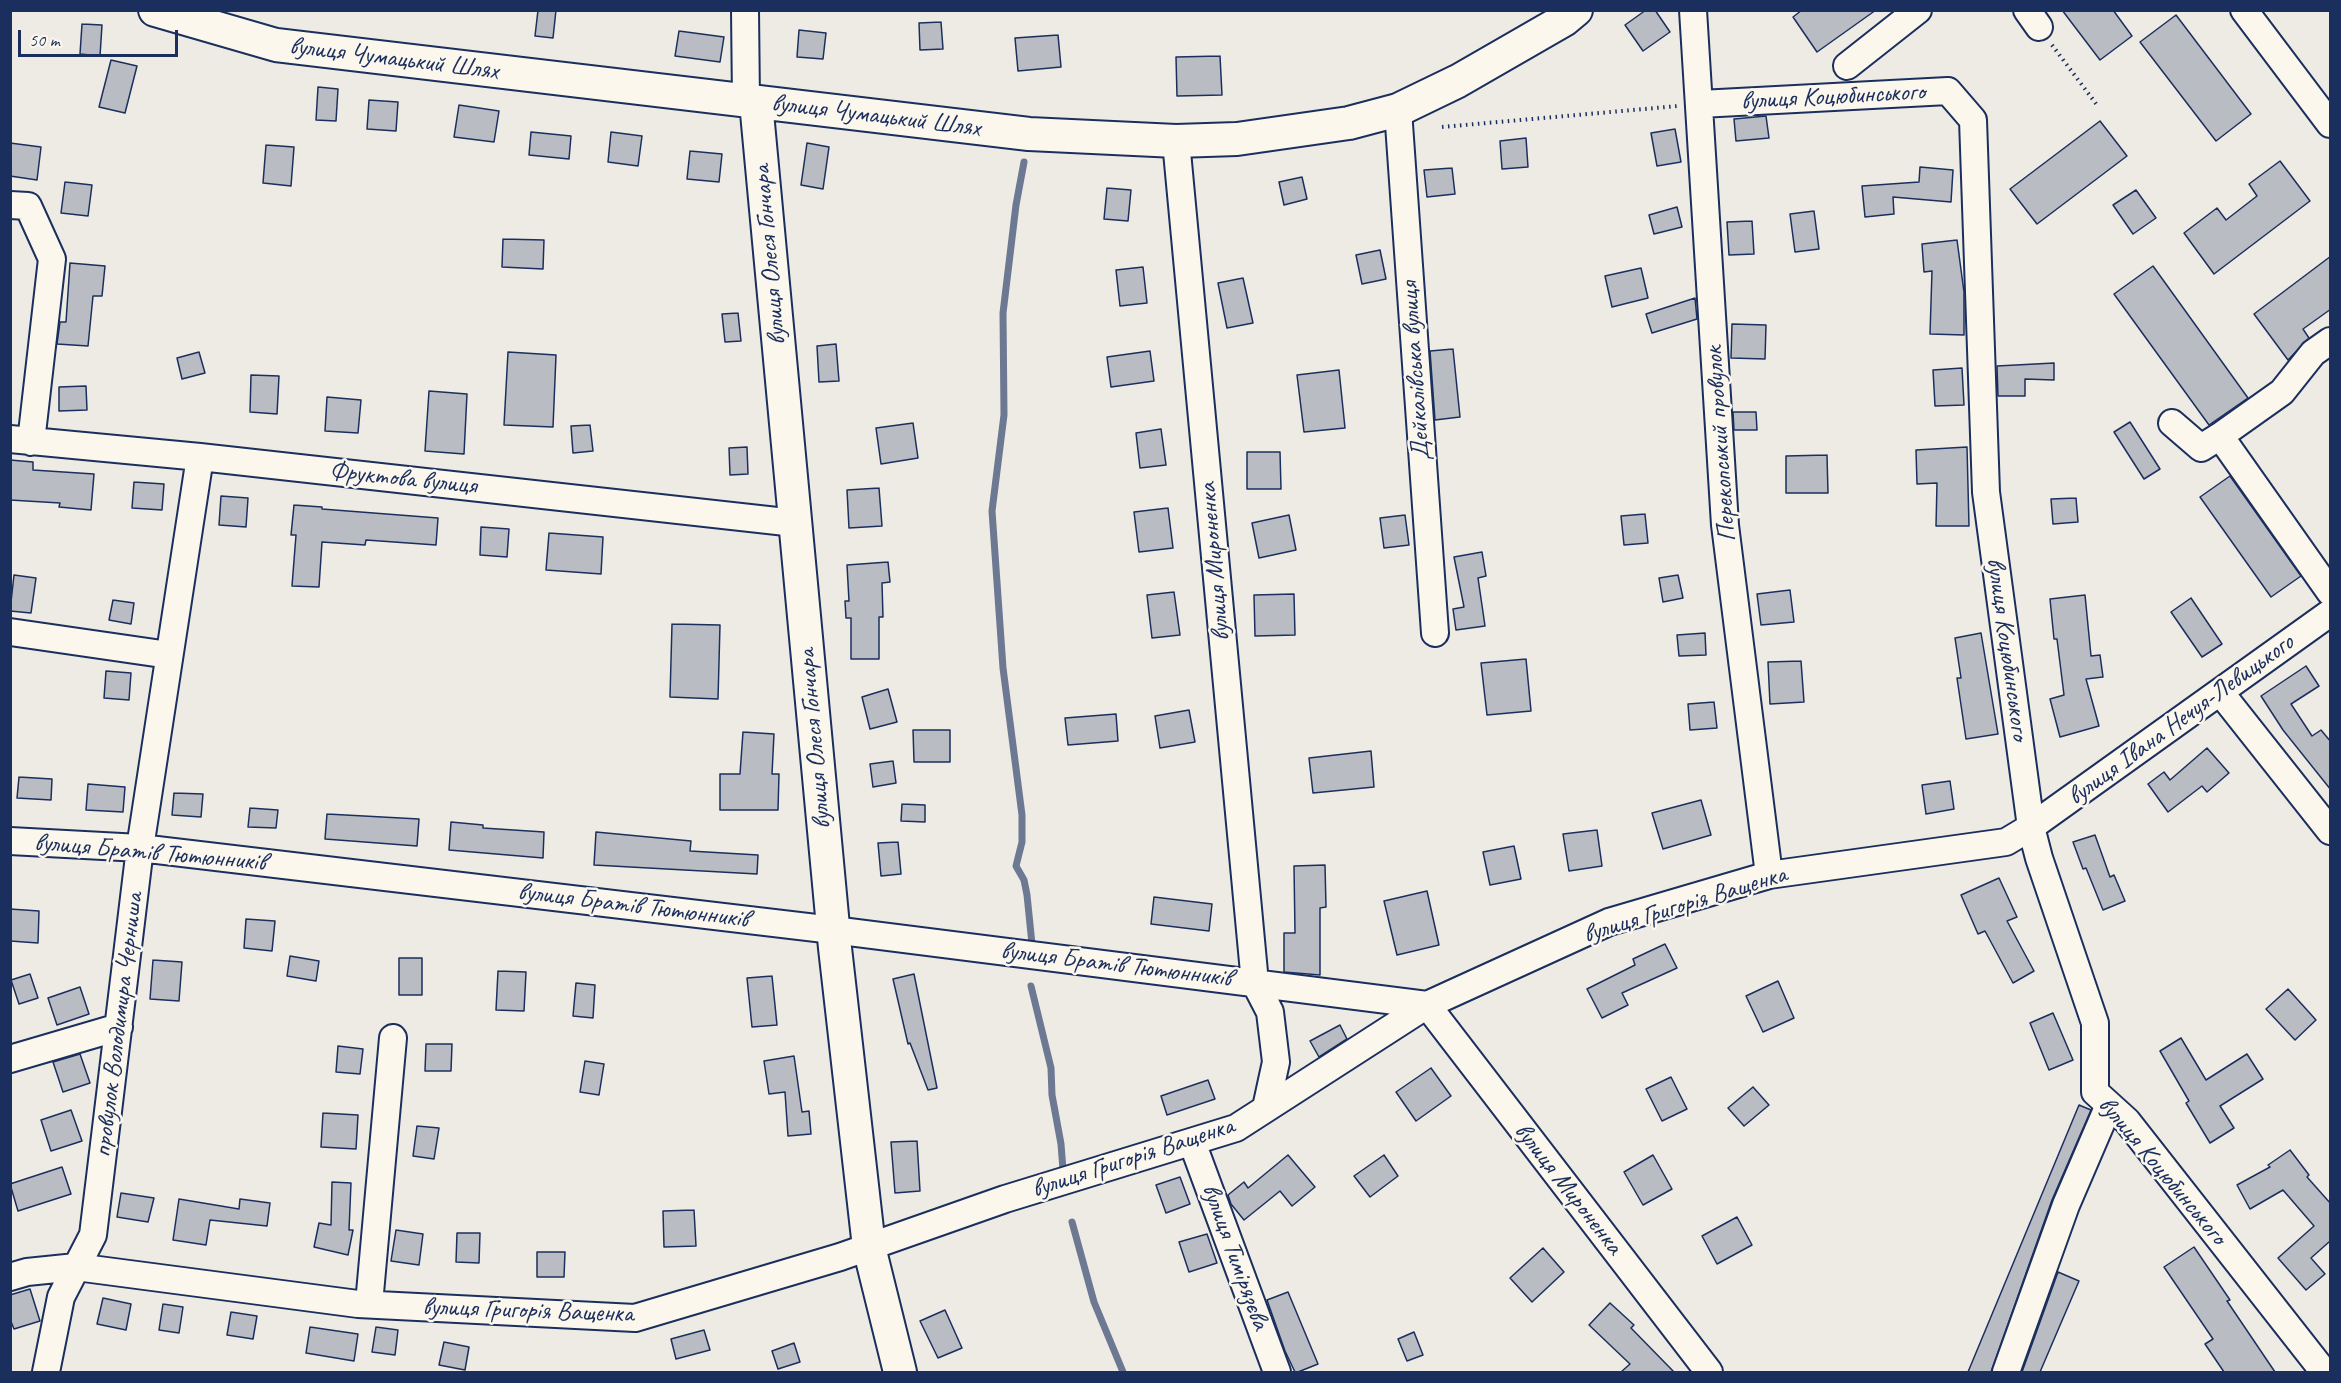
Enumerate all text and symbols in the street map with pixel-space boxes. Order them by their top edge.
scale bar [21,18,182,56]
text: 50 m [29,29,60,51]
street label: вулиця Чумацький Шлях [288,31,500,87]
street label: вулиця Коцюбинського [1740,77,1926,117]
street label: вулиця Чумацький Шлях [770,88,982,144]
street label: вулиця Олеся Гончара [747,164,793,346]
street label: Дейкалівська вулиця [1394,280,1438,462]
street label: Перекопський провулок [1699,345,1743,543]
street label: Фруктова вулиця [328,456,478,502]
street label: вулиця Мироненка [1193,481,1237,643]
street label: вулиця Коцюбинського [1979,556,2035,742]
street label: вулиця Івана Нечуя-Левицького [2062,627,2300,813]
street label: вулиця Олеся Гончара [792,648,838,830]
street label: вулиця Братів Тютюнників [33,827,267,879]
street label: вулиця Григорія Ващенка [1579,859,1791,951]
street label: вулиця Братів Тютюнників [516,876,750,936]
street label: провулок Володимира Черниша [87,891,151,1159]
street label: вулиця Братів Тютюнників [999,935,1233,995]
street label: вулиця Коцюбинського [2091,1090,2233,1252]
street label: вулиця Григорія Ващенка [1028,1111,1238,1205]
street label: вулиця Мироненка [1507,1117,1629,1261]
street label: вулиця Тимірязєва [1194,1180,1276,1334]
street label: вулиця Григорія Ващенка [422,1292,634,1330]

